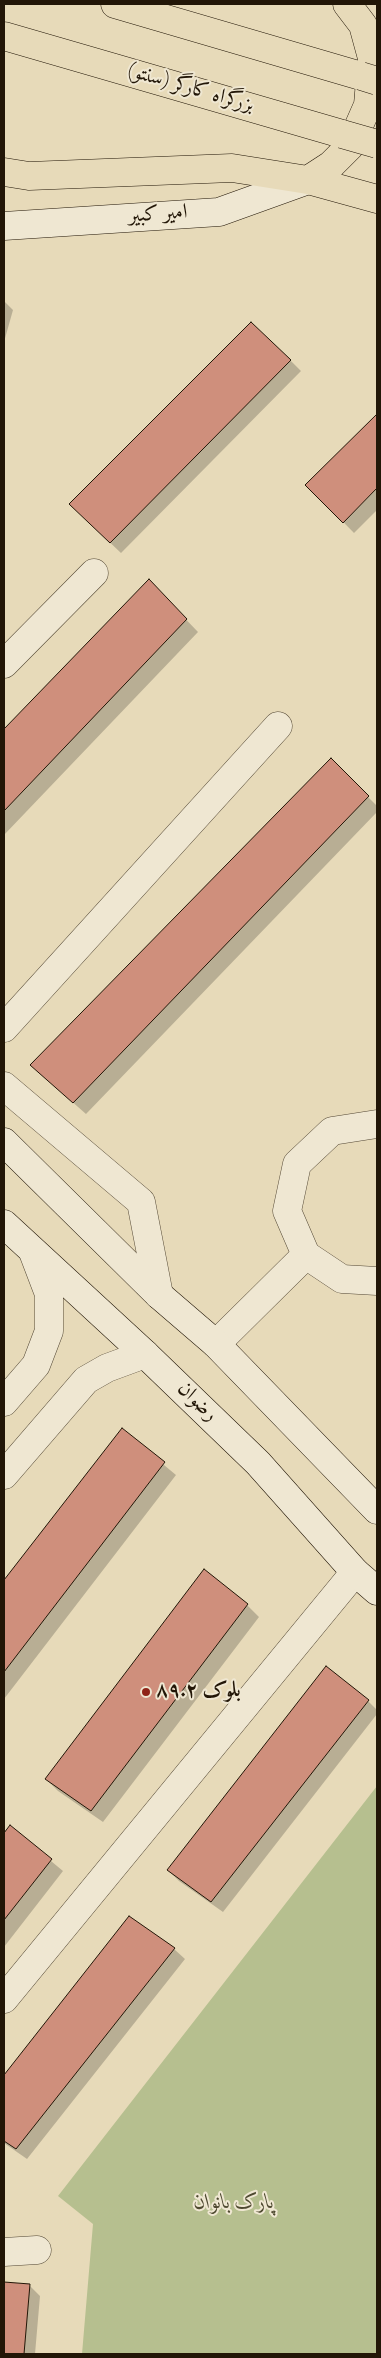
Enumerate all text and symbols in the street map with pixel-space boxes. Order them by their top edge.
street label: بزرگراه کارگر (سنتو) [124,60,256,120]
street label: امیر کبیر [128,201,188,231]
street label: رضوان [170,1378,222,1428]
place label: بلوک ۸۹.۲ [156,1679,241,1705]
marker: بلوک ۸۹.۲ [140,1686,152,1698]
park label: پارک بانوان [194,2191,274,2217]

